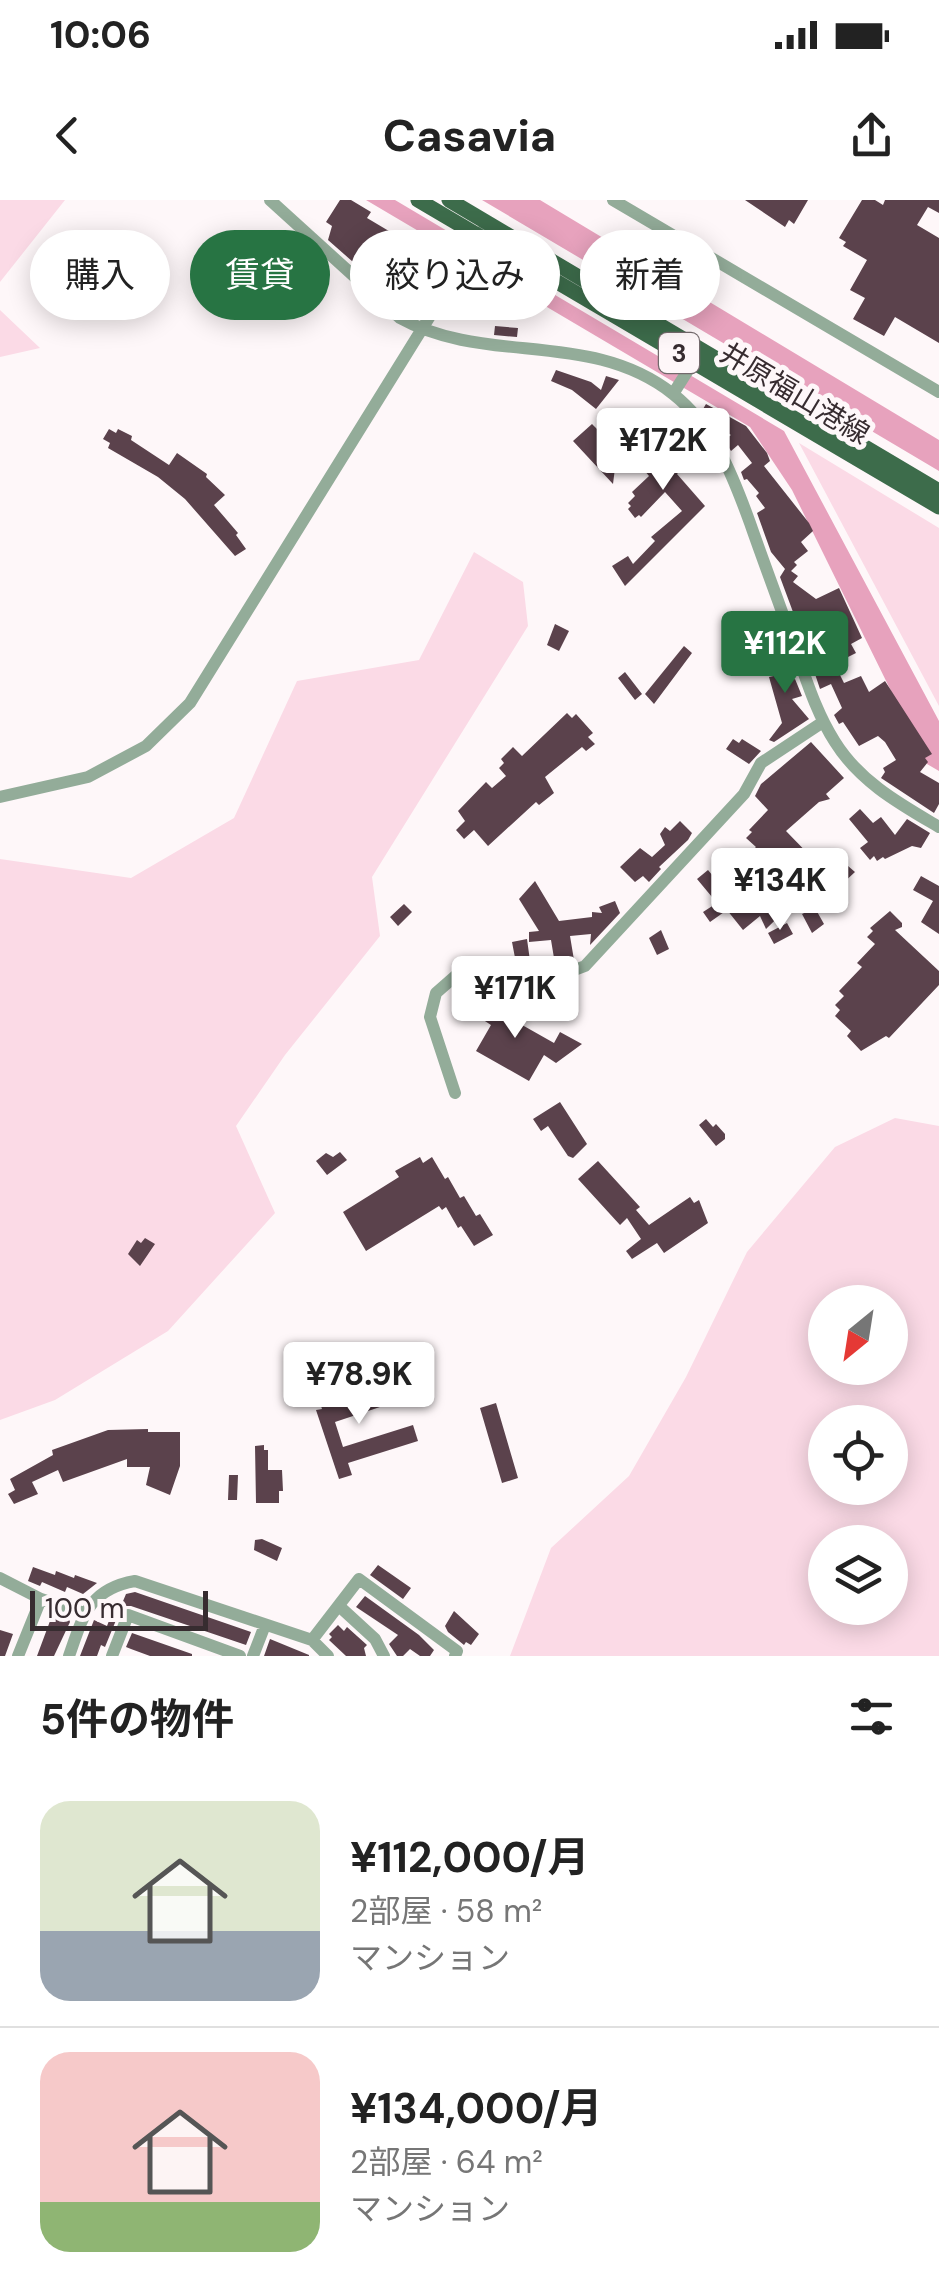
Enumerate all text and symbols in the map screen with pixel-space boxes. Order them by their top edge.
text: 10:06 [50,10,151,60]
text: Casavia [383,106,556,165]
icon: back [40,108,95,163]
icon: share [844,108,899,163]
chip: 購入 [30,230,170,320]
chip: 賃貸 [190,230,330,320]
chip: 絞り込み [350,230,560,320]
chip: 新着 [580,230,720,320]
road number: 3 [659,333,699,373]
street label: 井原福山港線 [713,334,876,453]
pin: ¥172K [593,408,733,493]
text: ¥172K [619,419,707,461]
pin: ¥112K [715,611,855,696]
text: ¥112K [743,622,827,664]
pin: ¥134K [710,848,850,933]
text: ¥134K [733,859,827,901]
pin: ¥171K [445,956,585,1041]
text: ¥171K [474,967,556,1009]
north arrow [808,1285,908,1385]
map controls [808,1285,908,1625]
pin: ¥78.9K [278,1342,440,1427]
text: ¥78.9K [305,1353,413,1395]
button: locate [808,1405,908,1505]
button: layers [808,1525,908,1625]
scale bar [30,1586,208,1630]
text: 100 m [45,1590,124,1627]
icon: filters [844,1689,899,1744]
text: 5件の物件 [40,1692,234,1747]
text: ¥112,000/月 [350,1830,589,1885]
icon: home [120,1841,240,1961]
text: 2部屋 · 58 m² [350,1890,542,1932]
text: マンション [350,1937,510,1979]
text: ¥134,000/月 [350,2081,603,2136]
icon: home [120,2092,240,2212]
text: 2部屋 · 64 m² [350,2141,543,2183]
text: マンション [350,2188,510,2230]

